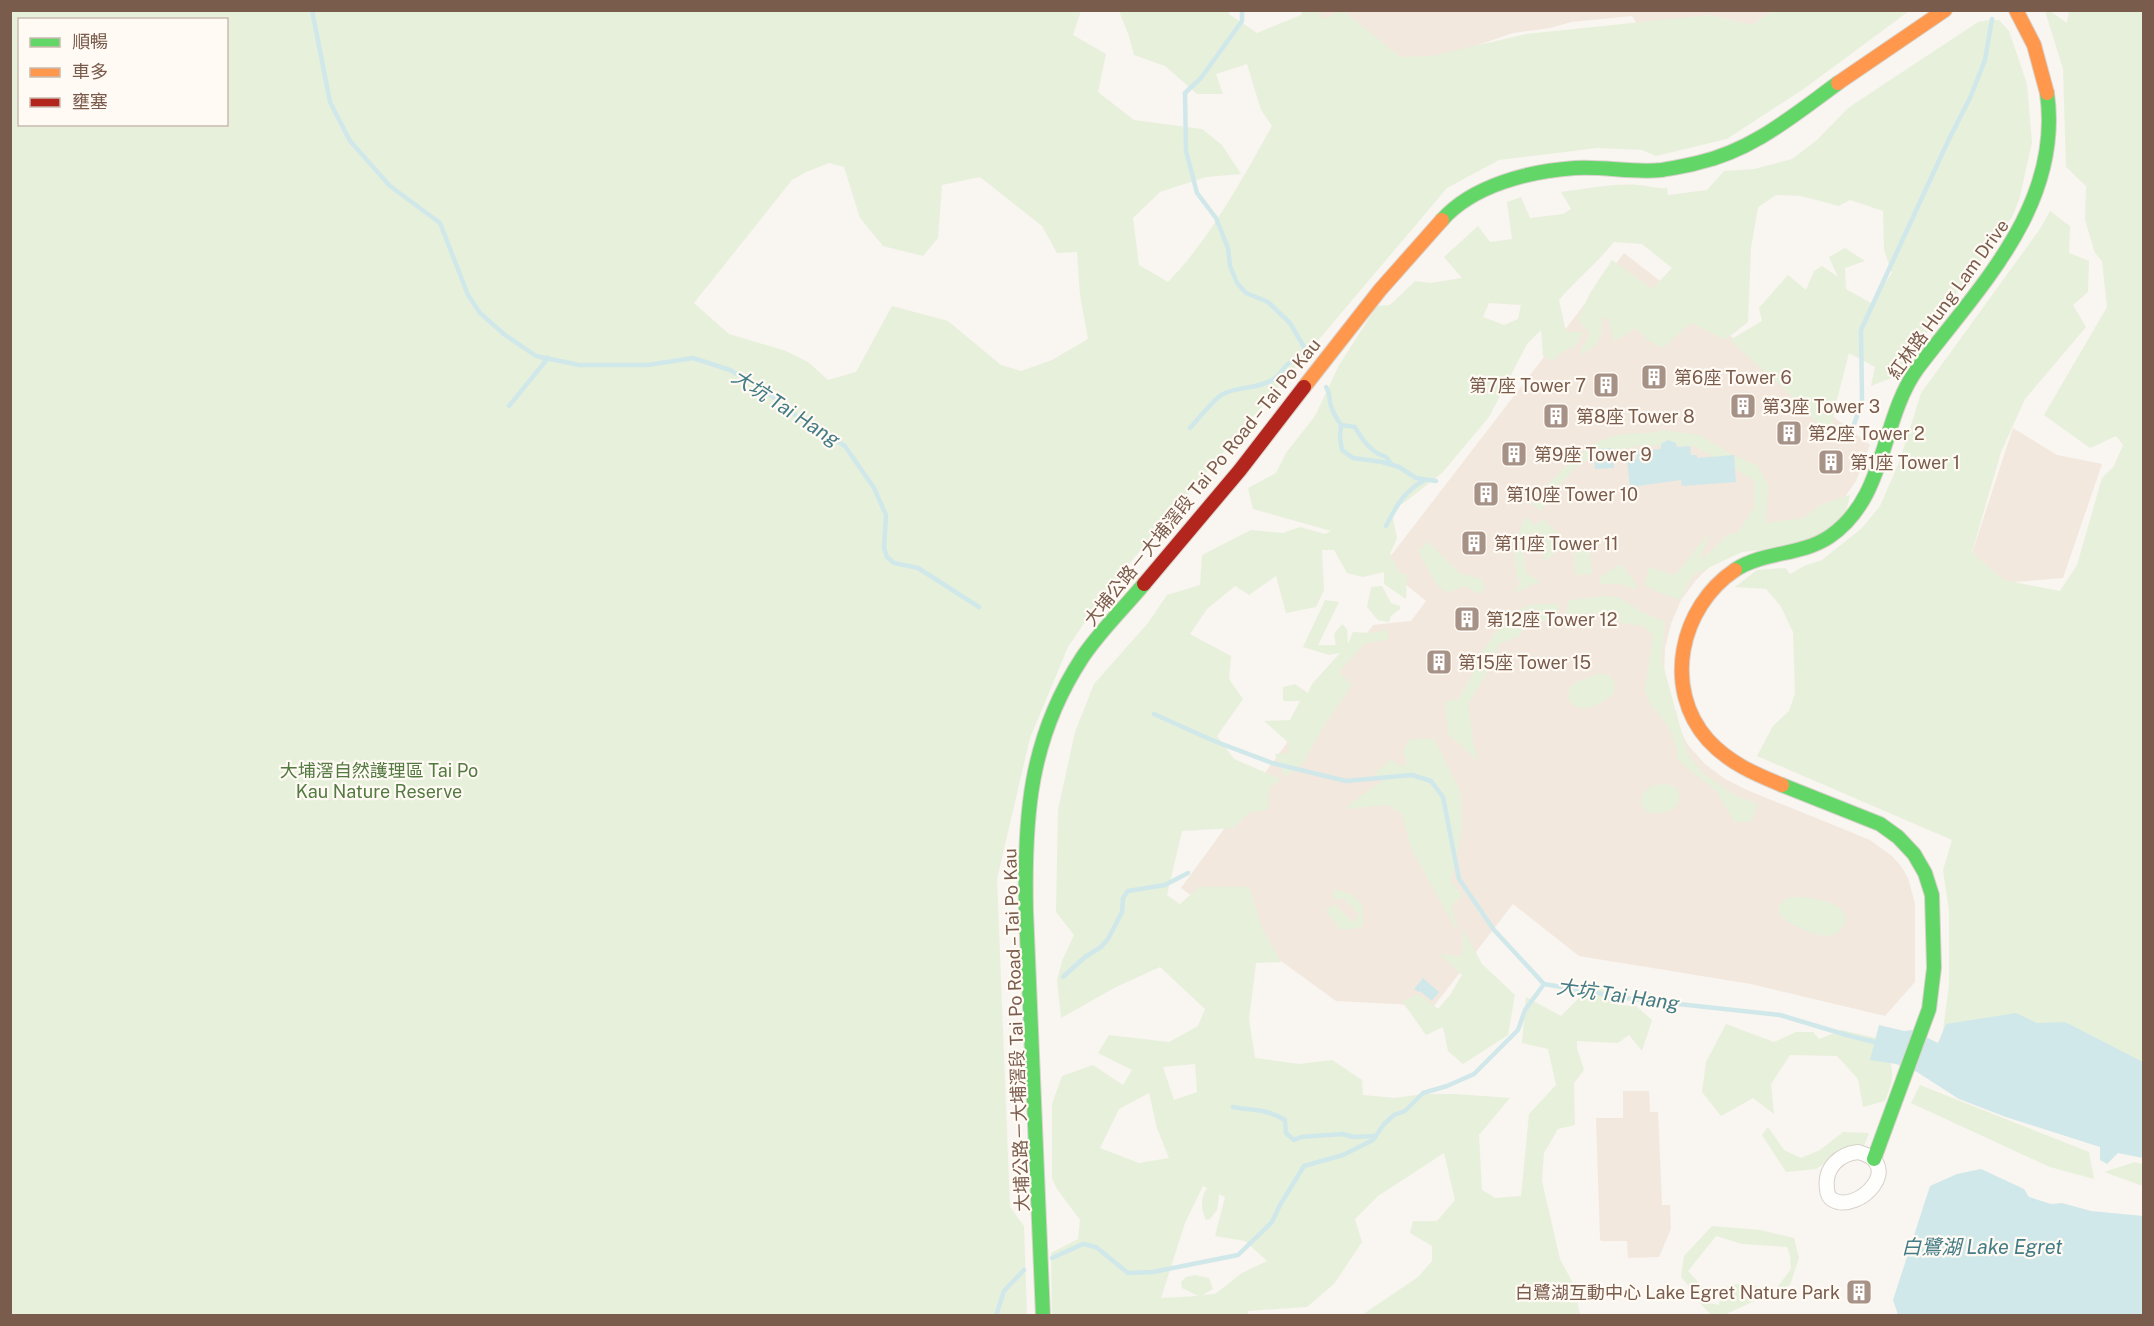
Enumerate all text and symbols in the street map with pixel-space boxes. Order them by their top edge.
legend [18,18,228,126]
text: 順暢 [72,31,108,52]
text: 車多 [72,61,108,82]
text: 壅塞 [72,91,108,112]
street label: 紅林路 Hung Lam Drive [1883,215,2013,383]
street label: 大埔公路－大埔滘段 Tai Po Road – Tai Po Kau [1079,334,1325,630]
building icon: 第6座 Tower 6 [1639,362,1669,392]
water label: 大坑 Tai Hang [728,364,845,452]
place label: 第6座 Tower 6 [1674,367,1792,388]
building icon: 第7座 Tower 7 [1591,370,1621,400]
place label: 第7座 Tower 7 [1469,375,1586,396]
building icon: 第3座 Tower 3 [1728,391,1758,421]
place label: 第3座 Tower 3 [1762,396,1880,417]
building icon: 第8座 Tower 8 [1541,401,1571,431]
place label: 第8座 Tower 8 [1576,406,1695,427]
building icon: 第2座 Tower 2 [1774,418,1804,448]
place label: 第2座 Tower 2 [1808,423,1925,444]
building icon: 第9座 Tower 9 [1499,439,1529,469]
place label: 第9座 Tower 9 [1534,444,1652,465]
building icon: 第1座 Tower 1 [1816,447,1846,477]
place label: 第1座 Tower 1 [1850,452,1960,473]
building icon: 第10座 Tower 10 [1471,479,1501,509]
place label: 第10座 Tower 10 [1506,484,1638,505]
building icon: 第11座 Tower 11 [1459,528,1489,558]
place label: 第11座 Tower 11 [1494,533,1619,554]
building icon: 第12座 Tower 12 [1452,604,1482,634]
place label: 第12座 Tower 12 [1486,609,1617,630]
building icon: 第15座 Tower 15 [1424,647,1454,677]
place label: 第15座 Tower 15 [1458,652,1591,673]
park label: 大埔滘自然護理區 Tai Po Kau Nature Reserve [280,760,478,802]
street label: 大埔公路－大埔滘段 Tai Po Road – Tai Po Kau [999,848,1033,1212]
water label: 大坑 Tai Hang [1555,974,1681,1016]
water label: 白鷺湖 Lake Egret [1901,1235,2063,1259]
building icon: 白鷺湖互動中心 Lake Egret Nature Park [1844,1277,1874,1307]
place label: 白鷺湖互動中心 Lake Egret Nature Park [1515,1282,1840,1303]

